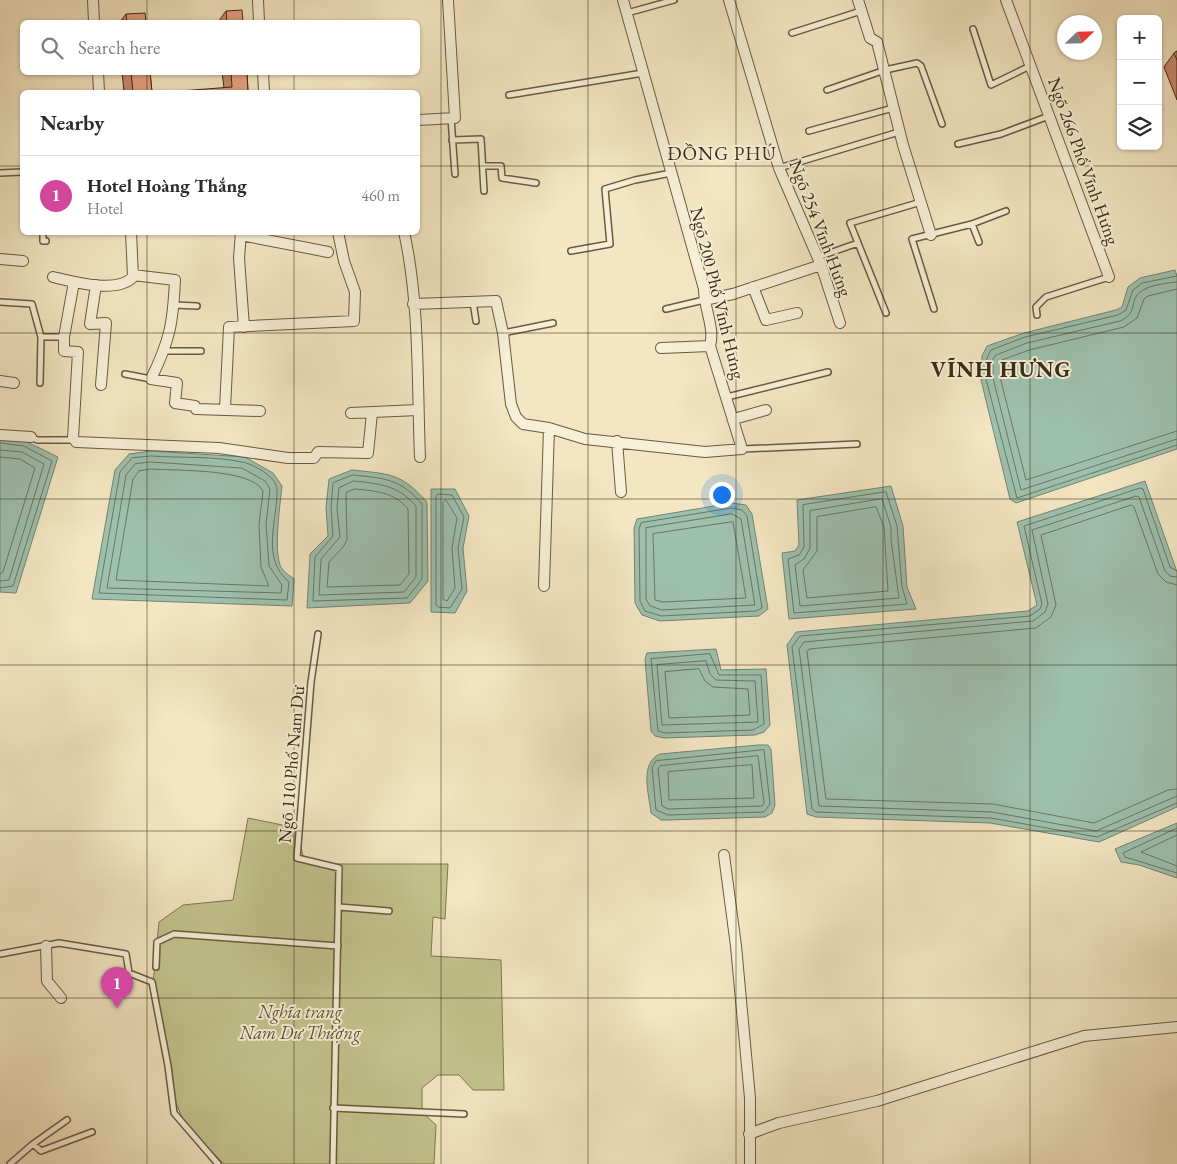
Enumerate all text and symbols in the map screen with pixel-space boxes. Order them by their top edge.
north arrow [1057,15,1102,60]
map controls [1117,15,1162,150]
button: + [1117,15,1162,60]
search box [20,20,420,75]
icon: search [38,34,66,62]
text: Search here [78,35,160,60]
button: − [1117,60,1162,105]
street label: Ngõ 266 Phố Vĩnh Hưng [1043,74,1125,248]
button: layers [1117,105,1162,150]
text: Nearby [40,109,104,136]
district label: ĐỒNG PHÚ [667,141,777,166]
street label: Ngõ 254 Vĩnh Hưng [784,156,858,300]
text: Hotel Hoàng Thắng [87,173,247,198]
text: 1 [52,185,60,206]
text: 460 m [361,185,400,206]
text: Hotel [87,198,123,219]
street label: Ngõ 200 Phố Vĩnh Hưng [686,205,751,382]
district label: VĨNH HƯNG [931,355,1071,384]
your location [709,482,735,508]
street label: Ngõ 110 Phố Nam Dư [273,683,309,844]
pin: 1 [101,967,133,1008]
park label: Nghĩa trang Nam Dư Thượng [239,1000,361,1045]

